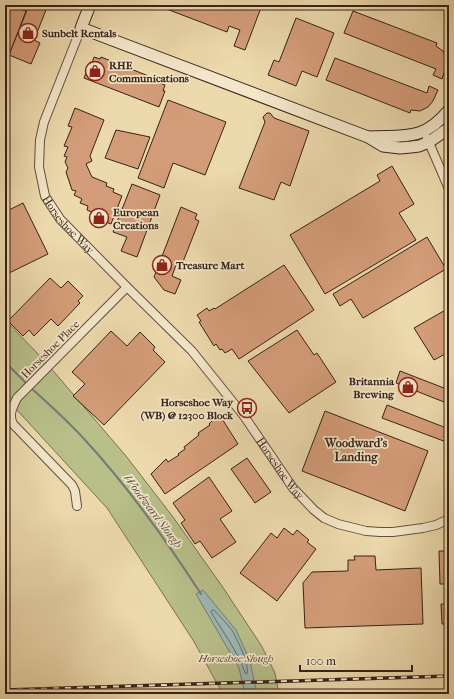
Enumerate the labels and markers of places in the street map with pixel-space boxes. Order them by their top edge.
shop icon: Sunbelt Rentals [17,22,39,44]
place label: Sunbelt Rentals [42,27,116,40]
place label: RHE Communications [109,59,189,85]
shop icon: RHE Communications [84,60,106,82]
place label: European Creations [113,206,160,232]
shop icon: European Creations [88,207,110,229]
shop icon: Treasure Mart [151,254,173,276]
place label: Treasure Mart [175,259,245,272]
place label: Britannia Brewing [349,375,395,401]
shop icon: Britannia Brewing [397,376,419,398]
place label: Horseshoe Way (WB) @ 12300 Block [141,396,234,422]
bus stop icon: Horseshoe Way (WB) @ 12300 Block [236,397,258,419]

